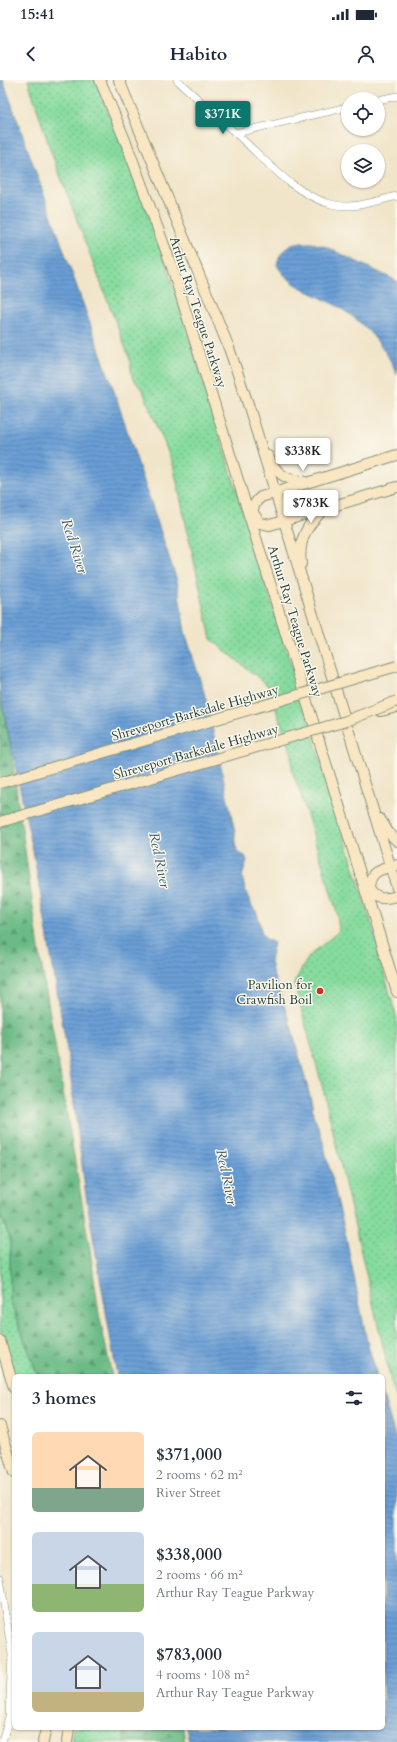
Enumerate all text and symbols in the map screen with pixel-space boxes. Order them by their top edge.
text: 15:41 [20,4,55,24]
text: Habito [170,42,227,67]
icon: back [20,43,42,65]
icon: person [355,43,377,65]
map controls [341,92,385,188]
button: locate [341,92,385,136]
pin: $371K [195,101,251,135]
text: $371K [204,105,242,123]
button: layers [341,144,385,188]
street label: Arthur Ray Teague Parkway [165,234,231,391]
pin: $338K [275,438,331,472]
text: $338K [284,442,322,460]
pin: $783K [283,490,339,524]
text: $783K [292,494,330,512]
water label: Red River [57,516,92,576]
street label: Arthur Ray Teague Parkway [263,543,327,700]
street label: Shreveport-Barksdale Highway [110,680,281,745]
street label: Shreveport Barksdale Highway [112,720,281,784]
water label: Red River [144,830,175,890]
place label: Pavilion for Crawfish Boil [236,976,313,1009]
marker: Pavilion for Crawfish Boil [315,986,325,996]
water label: Red River [211,1147,242,1207]
text: 3 homes [32,1387,96,1410]
icon: filters [343,1387,365,1409]
text: $371,000 [156,1443,222,1466]
icon: home [64,1448,112,1496]
text: 2 rooms · 62 m² [156,1466,243,1484]
text: River Street [156,1484,221,1502]
text: $338,000 [156,1543,222,1566]
icon: home [64,1548,112,1596]
text: 2 rooms · 66 m² [156,1566,243,1584]
text: Arthur Ray Teague Parkway [156,1584,314,1602]
text: $783,000 [156,1643,222,1666]
icon: home [64,1648,112,1696]
text: 4 rooms · 108 m² [156,1666,249,1684]
text: Arthur Ray Teague Parkway [156,1684,314,1702]

